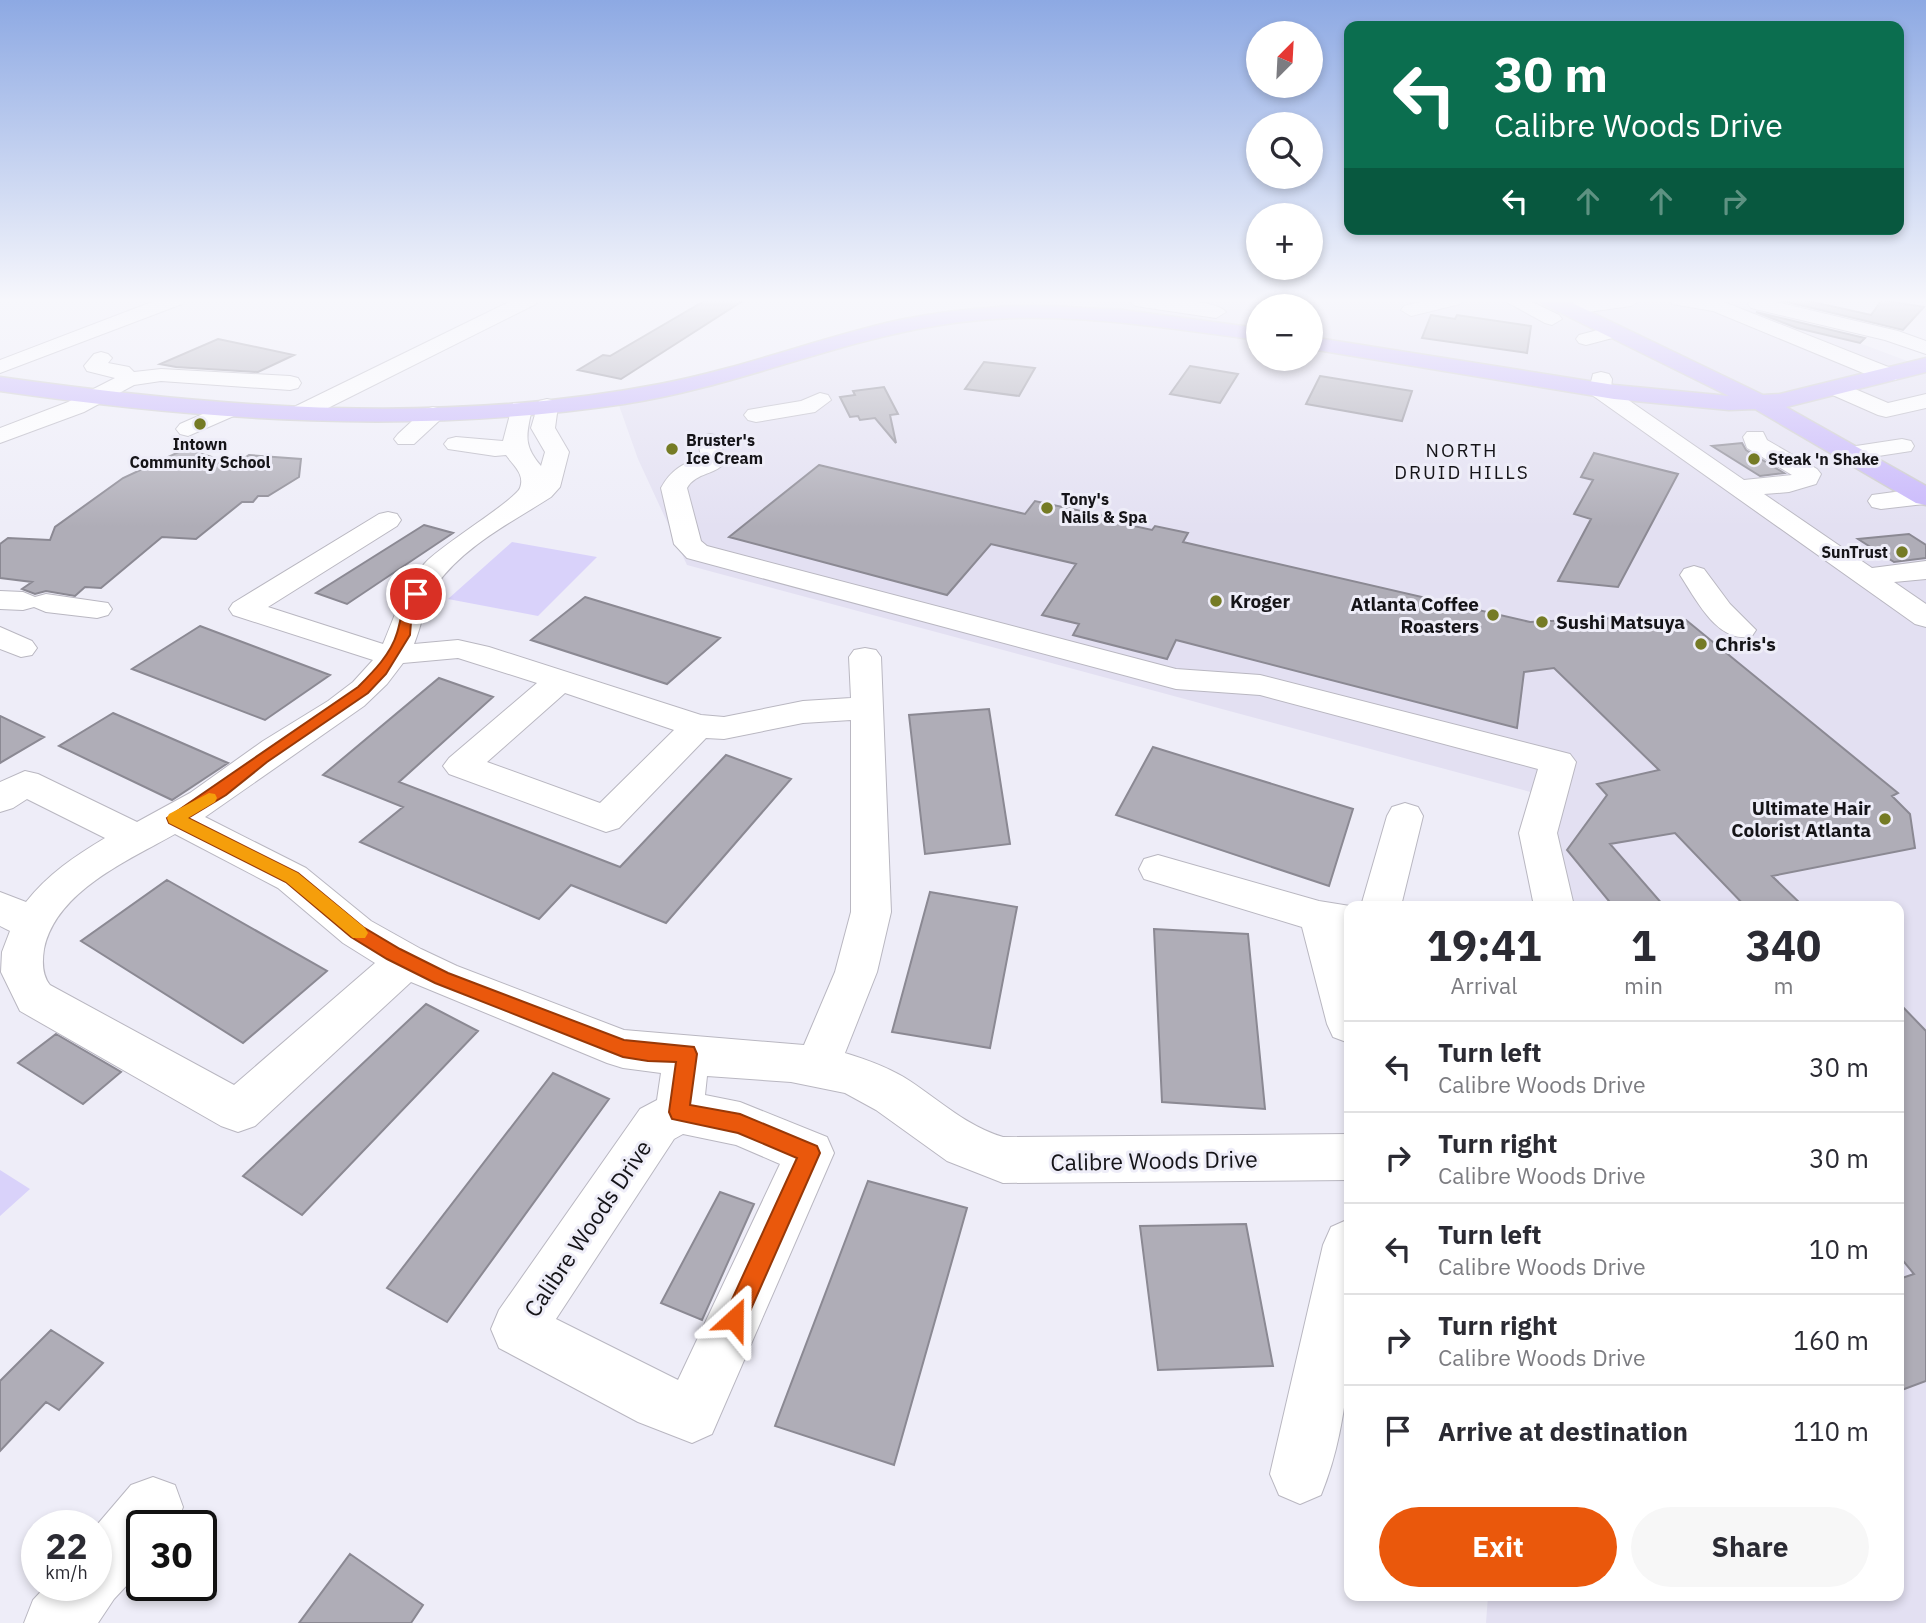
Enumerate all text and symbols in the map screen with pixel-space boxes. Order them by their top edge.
north arrow [1246,21,1323,98]
map controls [1246,21,1323,371]
text: 30 m [1494,42,1608,105]
icon: left [1379,49,1470,140]
text: Calibre Woods Drive [1494,104,1783,146]
button: search [1246,112,1323,189]
icon: left [1496,182,1534,220]
icon: ahead [1569,182,1607,220]
icon: ahead [1642,182,1680,220]
icon: right [1715,182,1753,220]
button: + [1246,203,1323,280]
button: − [1246,294,1323,371]
marker: Intown Community School [192,416,208,432]
place label: Bruster's Ice Cream [686,430,763,468]
place label: Intown Community School [130,434,271,472]
district label: NORTH DRUID HILLS [1394,438,1530,484]
marker: Bruster's Ice Cream [664,441,680,457]
place label: Steak 'n Shake [1768,449,1879,469]
marker: Steak 'n Shake [1746,451,1762,467]
place label: Tony's Nails & Spa [1061,489,1147,527]
marker: Tony's Nails & Spa [1039,500,1055,516]
place label: SunTrust [1821,542,1888,562]
marker: SunTrust [1894,544,1910,560]
pin [386,564,446,624]
icon: arrive [397,575,435,613]
place label: Kroger [1230,589,1290,613]
place label: Atlanta Coffee Roasters [1351,592,1479,638]
marker: Kroger [1208,593,1224,609]
marker: Atlanta Coffee Roasters [1485,607,1501,623]
place label: Sushi Matsuya [1556,610,1685,634]
marker: Sushi Matsuya [1534,614,1550,630]
place label: Chris's [1715,632,1776,656]
marker: Chris's [1693,636,1709,652]
place label: Ultimate Hair Colorist Atlanta [1731,796,1871,842]
marker: Ultimate Hair Colorist Atlanta [1877,811,1893,827]
text: 19:41 [1427,918,1541,973]
text: 1 [1631,918,1656,973]
text: 340 [1746,918,1821,973]
text: Arrival [1451,970,1518,1000]
text: min [1624,970,1663,1000]
text: m [1773,970,1794,1000]
text: Turn left [1438,1035,1541,1069]
icon: left [1379,1048,1417,1086]
text: 30 m [1809,1050,1869,1084]
text: Calibre Woods Drive [1438,1069,1646,1099]
text: Turn right [1438,1126,1557,1160]
street label: Calibre Woods Drive [517,1134,657,1322]
icon: right [1379,1139,1417,1177]
text: 30 m [1809,1141,1869,1175]
street label: Calibre Woods Drive [1050,1143,1258,1177]
text: Calibre Woods Drive [1438,1160,1646,1190]
text: Turn left [1438,1217,1541,1251]
icon: left [1379,1230,1417,1268]
text: 10 m [1809,1232,1869,1266]
text: Calibre Woods Drive [1438,1251,1646,1281]
position arrow [697,1282,771,1356]
text: Turn right [1438,1308,1557,1342]
icon: right [1379,1321,1417,1359]
text: 160 m [1793,1323,1869,1357]
text: Calibre Woods Drive [1438,1342,1646,1372]
icon: arrive [1379,1412,1417,1450]
text: Arrive at destination [1438,1414,1688,1448]
text: 110 m [1793,1414,1869,1448]
button: Exit [1379,1507,1617,1587]
button: Share [1631,1507,1869,1587]
speed limit sign: 30 [126,1510,217,1601]
text: 22 [45,1523,88,1569]
text: km/h [45,1561,88,1584]

